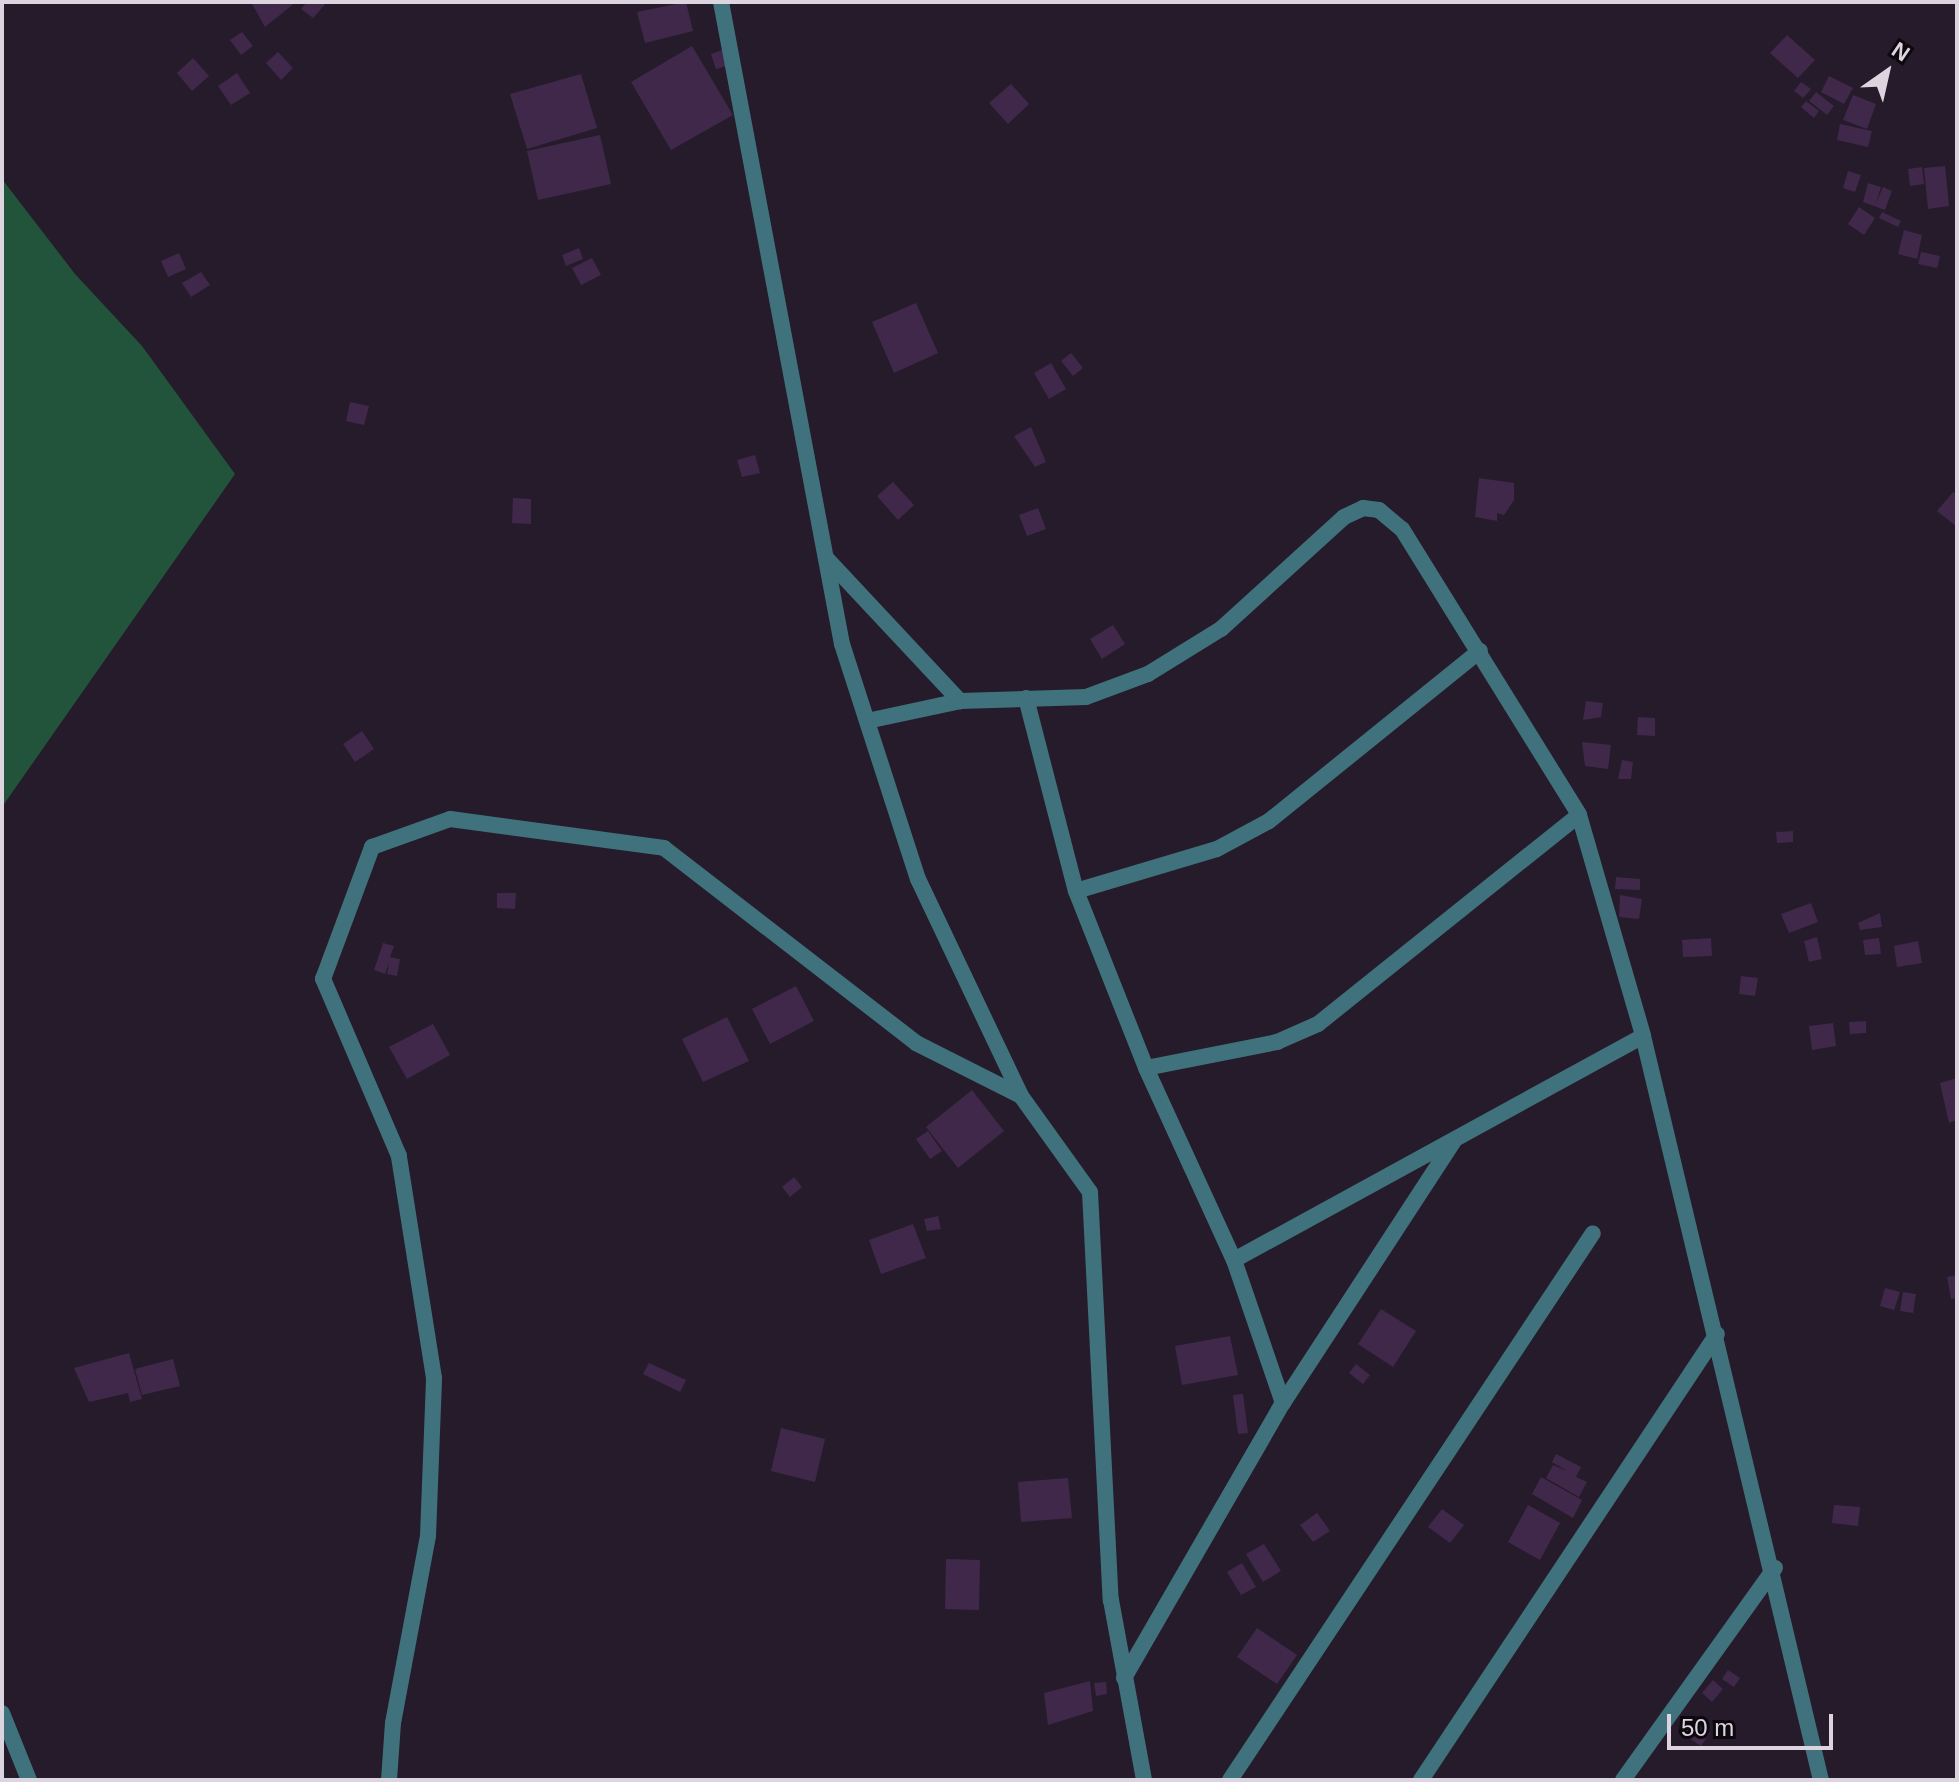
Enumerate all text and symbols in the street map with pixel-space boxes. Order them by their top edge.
north arrow [1847,32,1927,112]
text: N [1887,37,1914,66]
scale bar [1671,1698,1837,1748]
text: 50 m [1681,1714,1734,1741]

